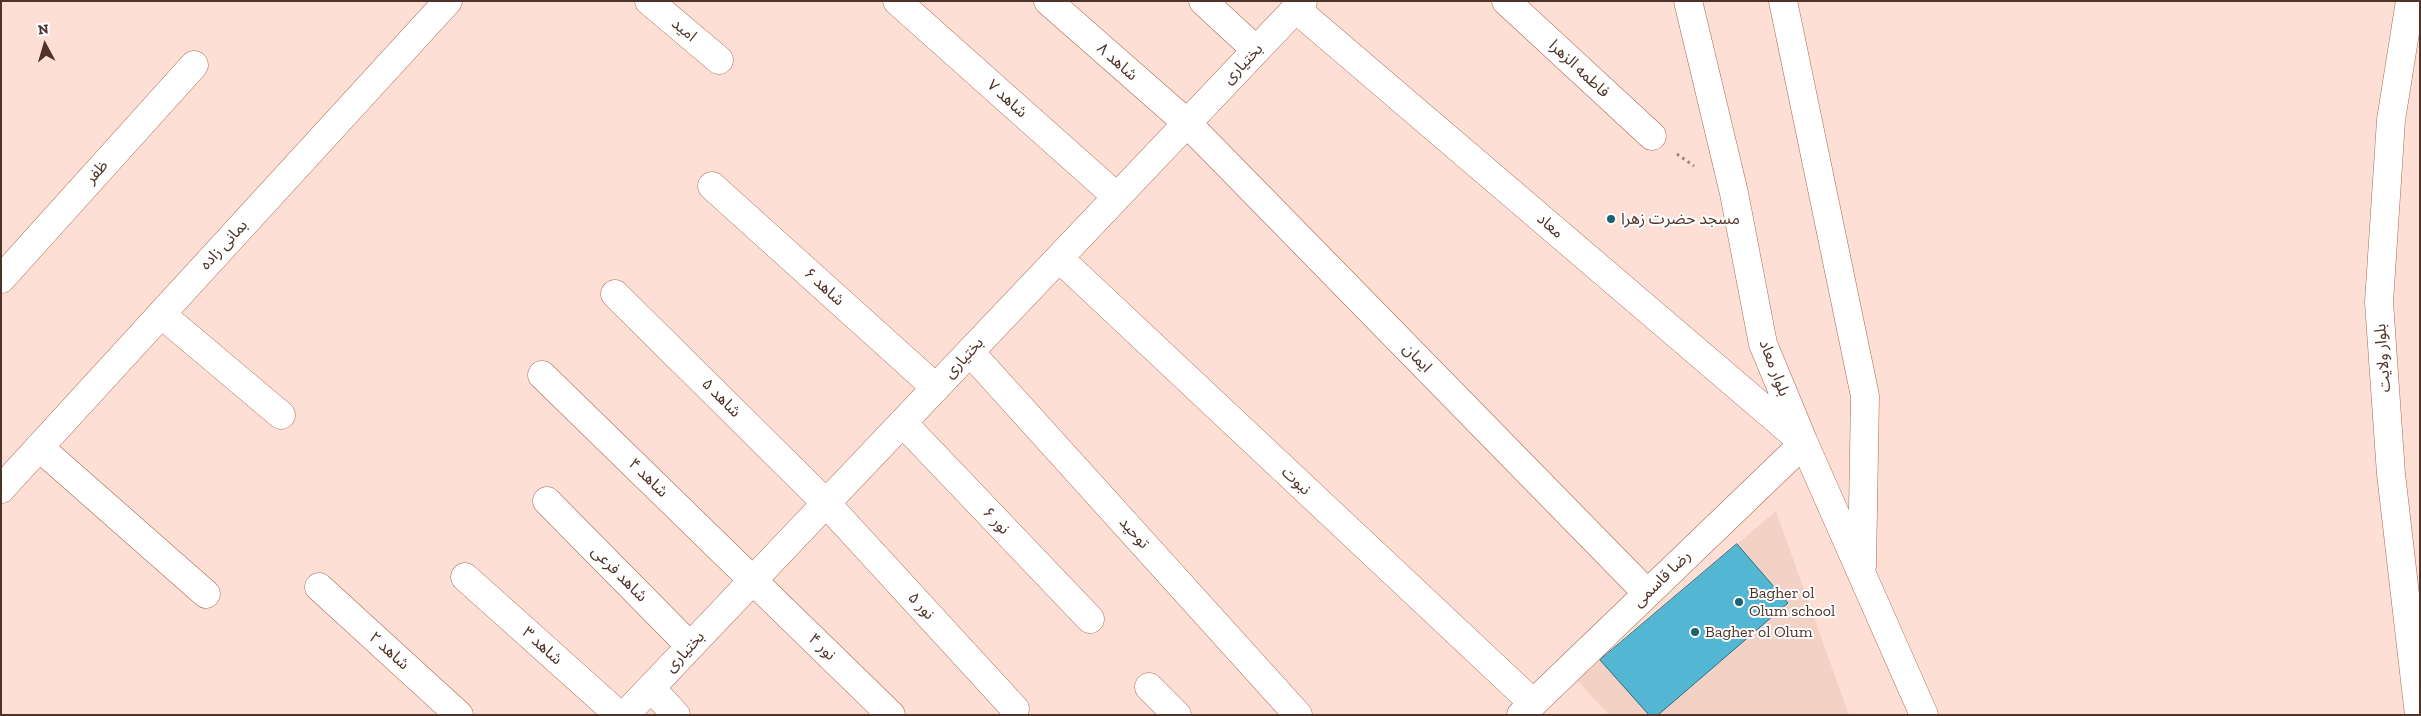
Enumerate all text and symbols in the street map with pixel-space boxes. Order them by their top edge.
street label: امید [668,14,700,46]
north arrow [20,20,70,70]
text: N [37,21,50,39]
street label: فاطمه الزهرا [1545,36,1613,102]
street label: شاهد ۸ [1093,39,1141,85]
street label: بختیاری [1219,40,1267,88]
street label: شاهد ۷ [983,76,1031,122]
street label: ظفر [81,156,113,188]
street label: معاد [1533,209,1567,243]
place label: مسجد حضرت زهرا [1621,209,1740,229]
marker: مسجد حضرت زهرا [1605,213,1617,225]
street label: بمانی زاده [196,216,252,274]
street label: شاهد ۶ [800,264,848,310]
street label: بلوار ولایت [2371,323,2395,393]
street label: بختیاری [940,333,988,383]
street label: بلوار معاد [1754,337,1794,399]
street label: ایمان [1398,339,1436,377]
street label: شاهد ۵ [697,374,745,422]
street label: شاهد ۴ [624,455,672,501]
street label: نبوت [1277,463,1315,499]
street label: نور ۶ [978,503,1014,539]
street label: توحید [1115,513,1153,553]
street label: شاهد فرعی [587,542,651,606]
street label: رضا قاسمی [1629,547,1695,611]
place label: Bagher ol Olum school [1749,583,1835,621]
street label: نور ۵ [904,588,938,624]
marker: Bagher ol Olum school [1733,596,1745,608]
place label: Bagher ol Olum [1705,622,1813,642]
street label: شاهد ۳ [518,623,566,669]
marker: Bagher ol Olum [1689,626,1701,638]
street label: بختیاری [661,627,709,677]
street label: شاهد ۲ [365,628,413,674]
street label: نور ۴ [804,629,840,665]

